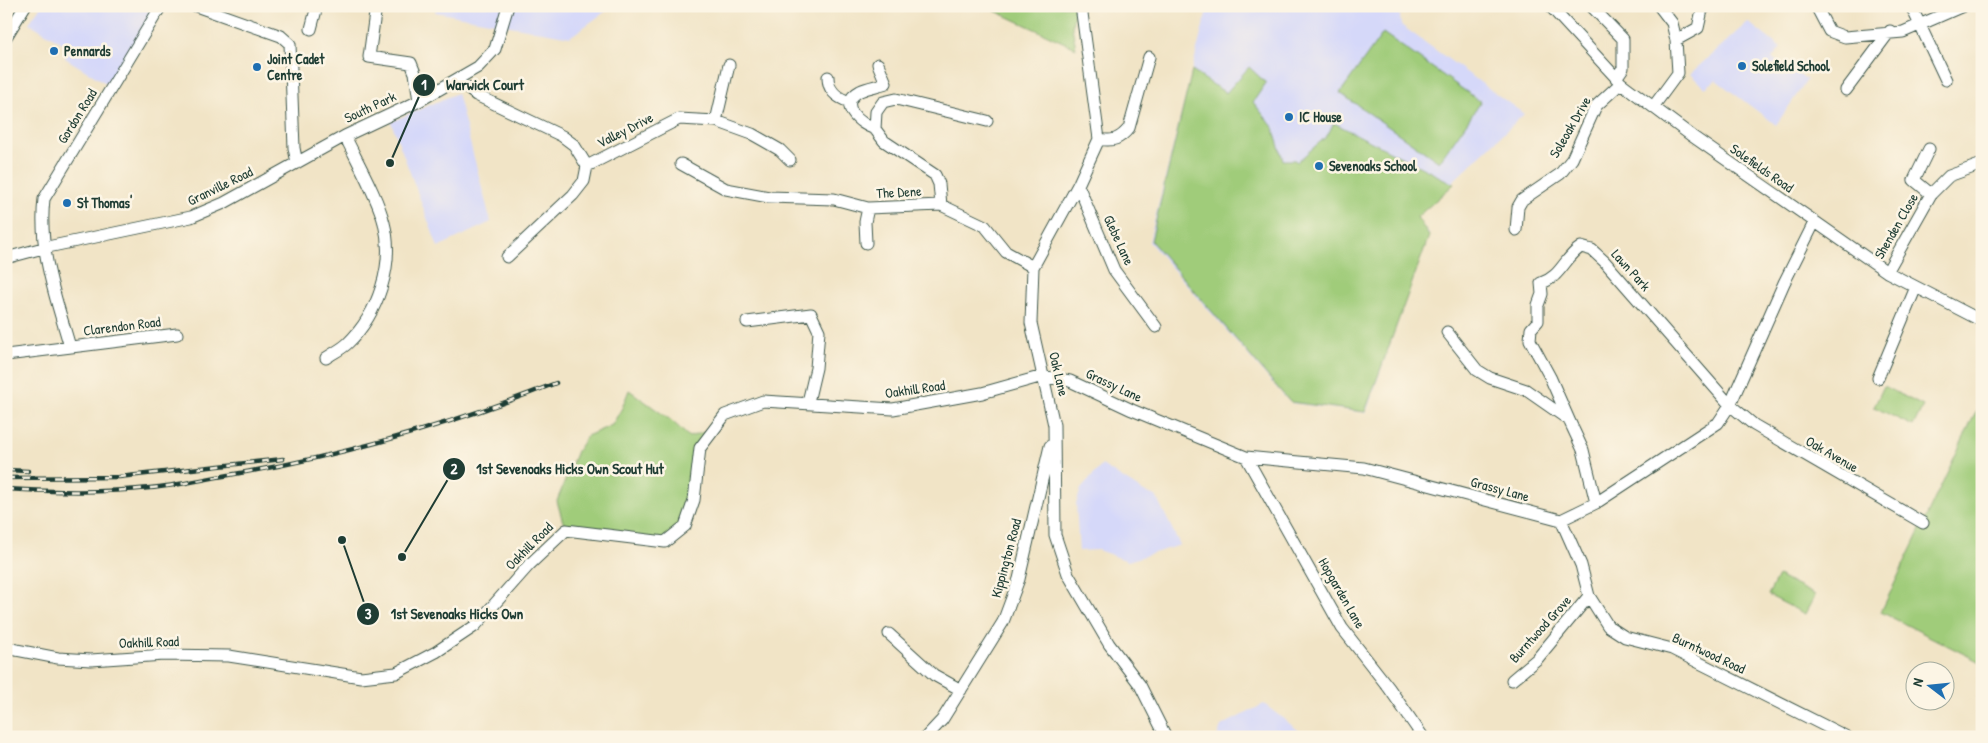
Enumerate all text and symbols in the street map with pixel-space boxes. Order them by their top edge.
place label: Pennards [64,41,111,60]
marker: Pennards [48,45,60,57]
place label: Joint Cadet Centre [267,49,326,84]
place label: Solefield School [1752,56,1830,75]
marker: Solefield School [1736,60,1748,72]
marker: Joint Cadet Centre [251,61,263,73]
callout: Warwick Court [411,70,534,100]
text: 1 [421,74,427,95]
text: Warwick Court [446,74,525,95]
street label: Gordon Road [52,84,101,147]
street label: South Park [341,86,399,127]
street label: Soleoak Drive [1544,92,1595,161]
street label: Valley Drive [594,107,657,153]
place label: IC House [1299,107,1342,126]
marker: IC House [1283,111,1295,123]
street label: Solefields Road [1727,139,1798,197]
place label: Sevenoaks School [1329,156,1417,175]
marker: Sevenoaks School [1313,160,1325,172]
street label: Granville Road [184,161,256,210]
street label: The Dene [876,181,923,202]
street label: Shenden Close [1869,189,1922,262]
place label: St Thomas' [77,193,132,212]
marker: St Thomas' [61,197,73,209]
street label: Glebe Lane [1100,212,1139,268]
street label: Lawn Park [1608,245,1655,295]
street label: Clarendon Road [82,311,162,340]
street label: Oak Lane [1045,350,1074,398]
street label: Grassy Lane [1083,363,1146,407]
street label: Oakhill Road [884,375,947,402]
street label: Oak Avenue [1802,431,1862,476]
callout: 1st Sevenoaks Hicks Own Scout Hut [442,454,674,484]
text: 2 [450,458,458,479]
text: 1st Sevenoaks Hicks Own Scout Hut [476,458,665,479]
street label: Grassy Lane [1468,472,1532,507]
street label: Kippington Road [986,516,1026,600]
street label: Oakhill Road [501,517,557,574]
street label: Hopgarden Lane [1314,554,1370,632]
street label: Burntwood Grove [1504,591,1575,666]
callout: 1st Sevenoaks Hicks Own [356,599,533,629]
text: 3 [365,603,372,624]
text: 1st Sevenoaks Hicks Own [391,603,523,624]
street label: Burntwood Road [1670,627,1749,678]
street label: Oakhill Road [119,631,180,652]
north arrow [1906,660,1956,710]
text: N [1907,676,1927,688]

